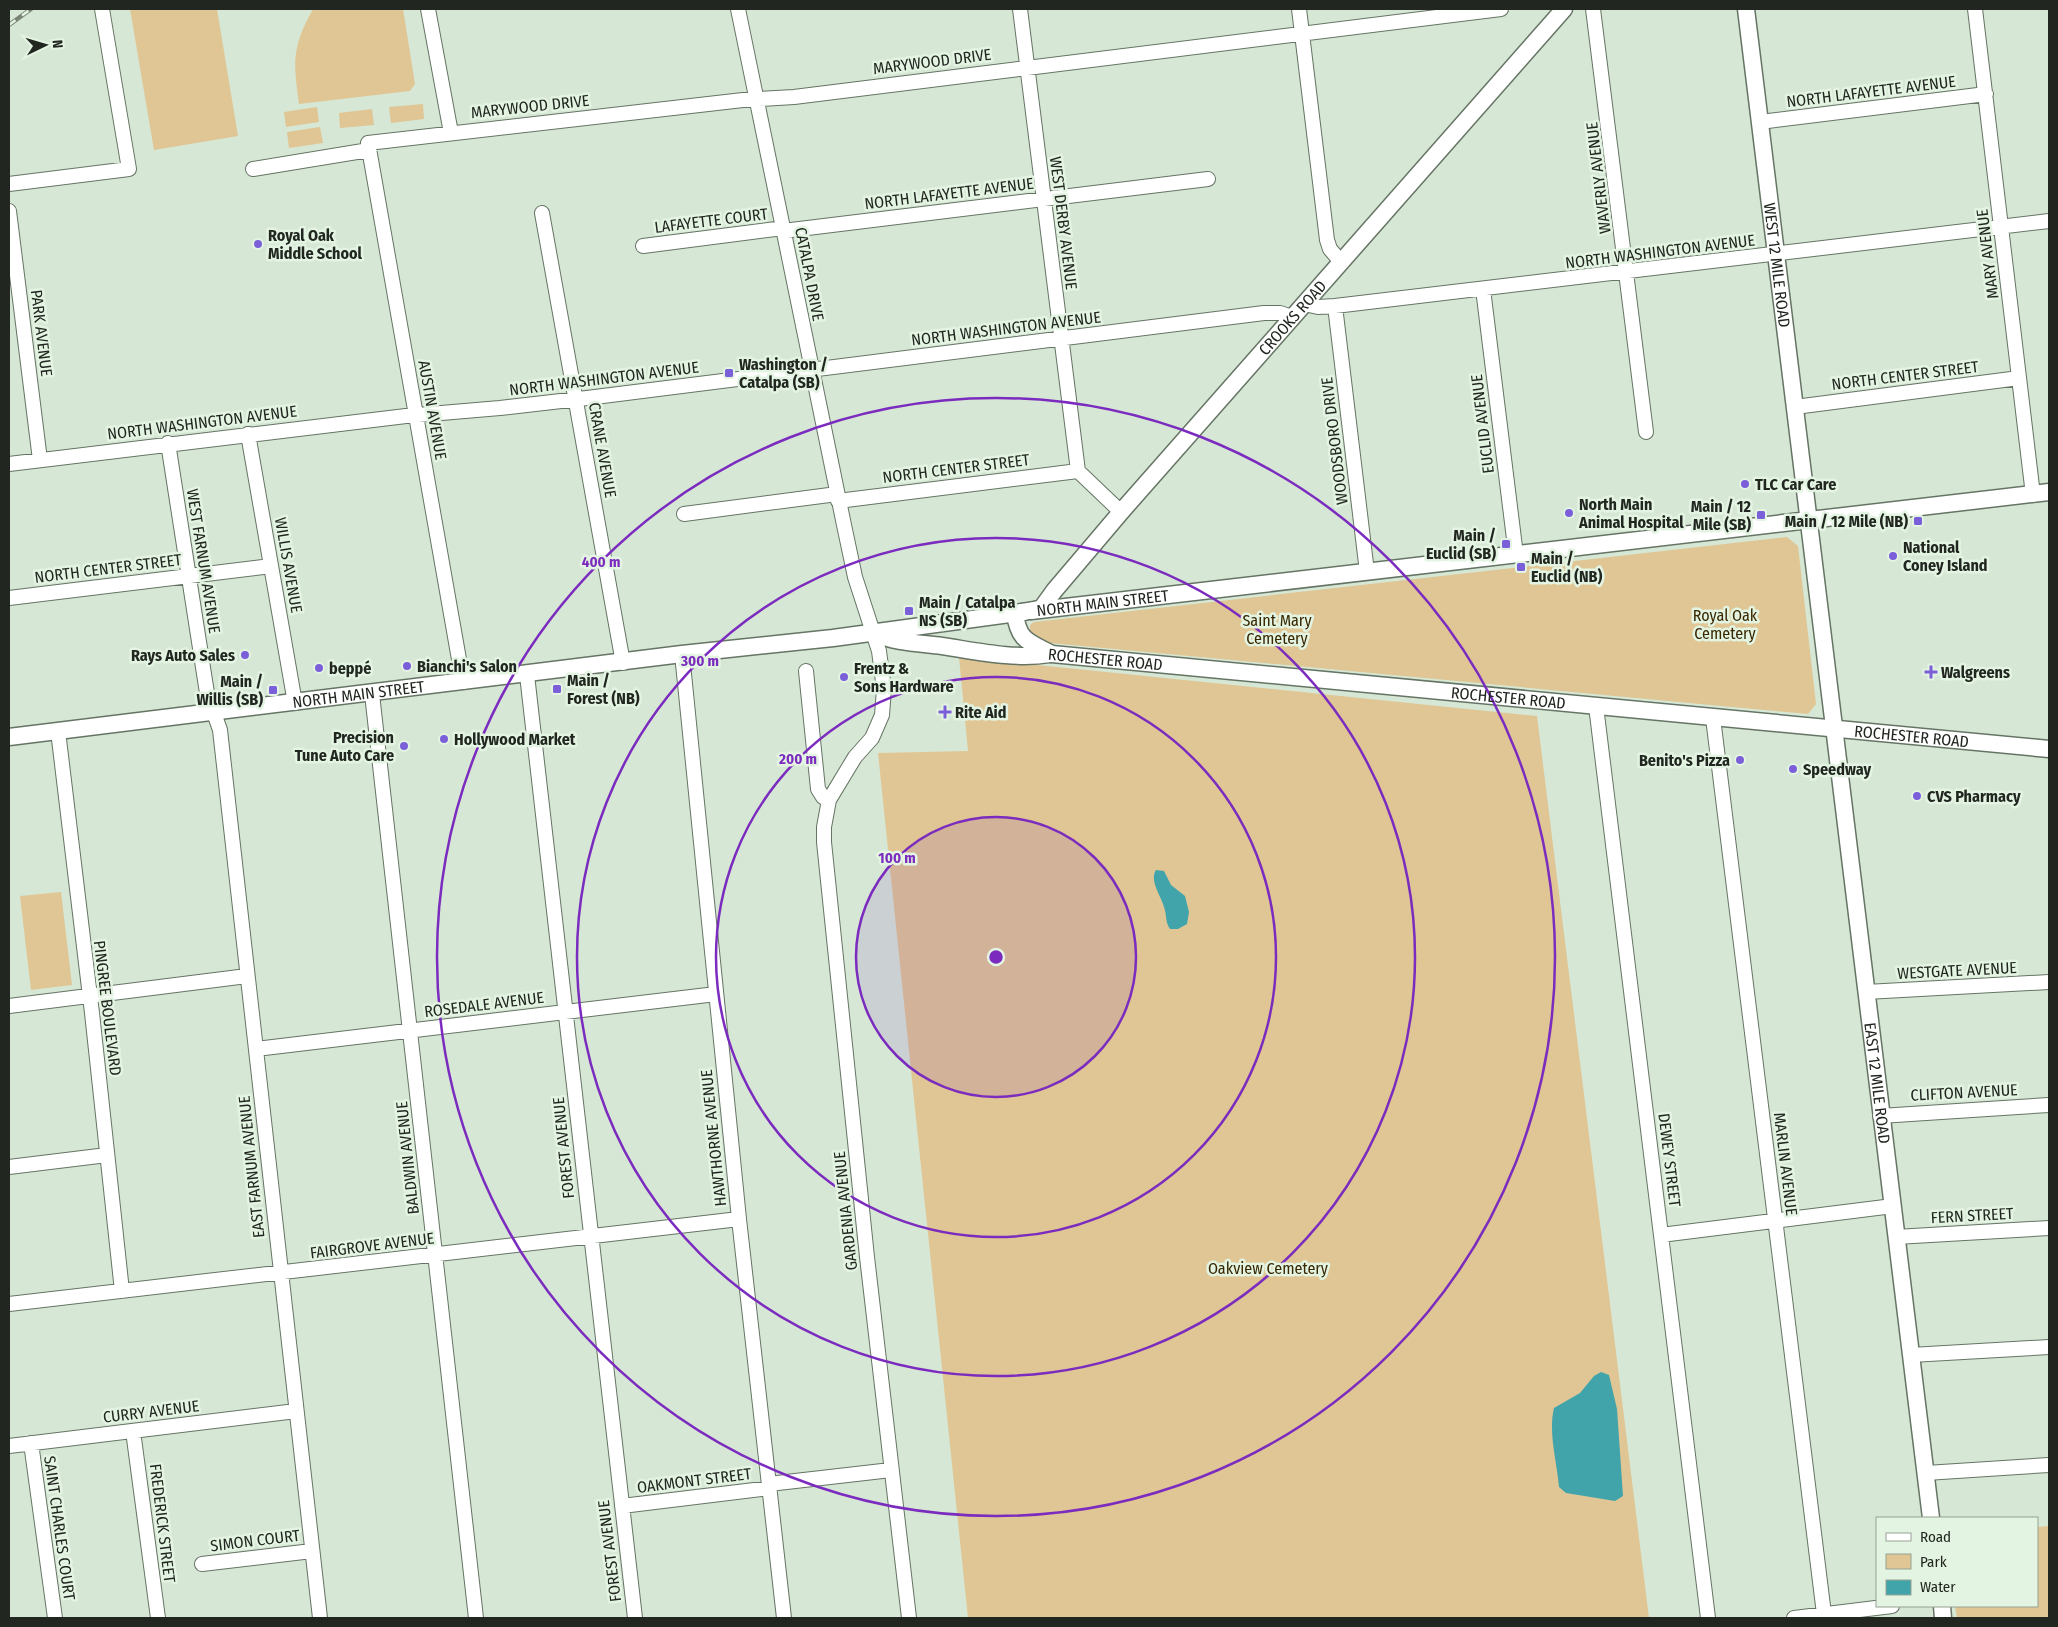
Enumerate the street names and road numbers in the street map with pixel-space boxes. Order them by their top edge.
street label: MARYWOOD DRIVE [872,45,992,78]
street label: NORTH LAFAYETTE AVENUE [1785,72,1957,111]
street label: MARYWOOD DRIVE [470,91,590,122]
street label: WAVERLY AVENUE [1582,121,1615,235]
street label: WEST DERBY AVENUE [1046,155,1081,291]
street label: NORTH LAFAYETTE AVENUE [863,174,1035,213]
street label: WEST 12 MILE ROAD [1760,202,1794,329]
street label: LAFAYETTE COURT [653,204,769,237]
street label: MARY AVENUE [1973,208,2002,300]
street label: CATALPA DRIVE [791,226,828,323]
street label: NORTH WASHINGTON AVENUE [1564,230,1756,273]
street label: CROOKS ROAD [1255,277,1331,359]
street label: PARK AVENUE [27,289,56,378]
street label: NORTH WASHINGTON AVENUE [910,307,1102,350]
street label: NORTH WASHINGTON AVENUE [508,357,700,400]
street label: NORTH CENTER STREET [1831,357,1980,394]
street label: AUSTIN AVENUE [414,359,451,461]
street label: EUCLID AVENUE [1467,373,1498,475]
street label: WOODSBORO DRIVE [1317,376,1352,506]
street label: NORTH WASHINGTON AVENUE [106,401,298,444]
street label: CRANE AVENUE [585,401,620,499]
street label: NORTH CENTER STREET [882,450,1031,487]
street label: WEST FARNUM AVENUE [183,487,224,635]
street label: WILLIS AVENUE [271,516,306,614]
street label: NORTH CENTER STREET [34,550,183,587]
street label: NORTH MAIN STREET [1036,586,1170,620]
street label: ROCHESTER ROAD [1047,645,1163,674]
street label: NORTH MAIN STREET [291,677,426,712]
street label: ROCHESTER ROAD [1450,683,1567,713]
street label: ROCHESTER ROAD [1853,721,1970,751]
street label: PINGREE BOULEVARD [90,939,125,1077]
street label: WESTGATE AVENUE [1897,958,2017,983]
street label: ROSEDALE AVENUE [423,988,545,1021]
street label: EAST 12 MILE ROAD [1860,1021,1894,1145]
street label: HAWTHORNE AVENUE [697,1069,730,1207]
street label: CLIFTON AVENUE [1910,1080,2018,1105]
street label: EAST FARNUM AVENUE [235,1095,268,1239]
street label: FOREST AVENUE [549,1096,578,1200]
street label: BALDWIN AVENUE [392,1100,423,1215]
street label: MARLIN AVENUE [1770,1111,1801,1217]
street label: DEWEY STREET [1654,1112,1685,1208]
street label: GARDENIA AVENUE [830,1150,861,1271]
street label: FERN STREET [1930,1204,2014,1227]
street label: FAIRGROVE AVENUE [309,1228,435,1263]
street label: CURRY AVENUE [102,1396,200,1427]
street label: SAINT CHARLES COURT [40,1455,79,1602]
street label: FREDERICK STREET [146,1463,179,1584]
street label: OAKMONT STREET [636,1464,753,1497]
street label: FOREST AVENUE [594,1499,625,1603]
street label: SIMON COURT [209,1526,301,1555]

